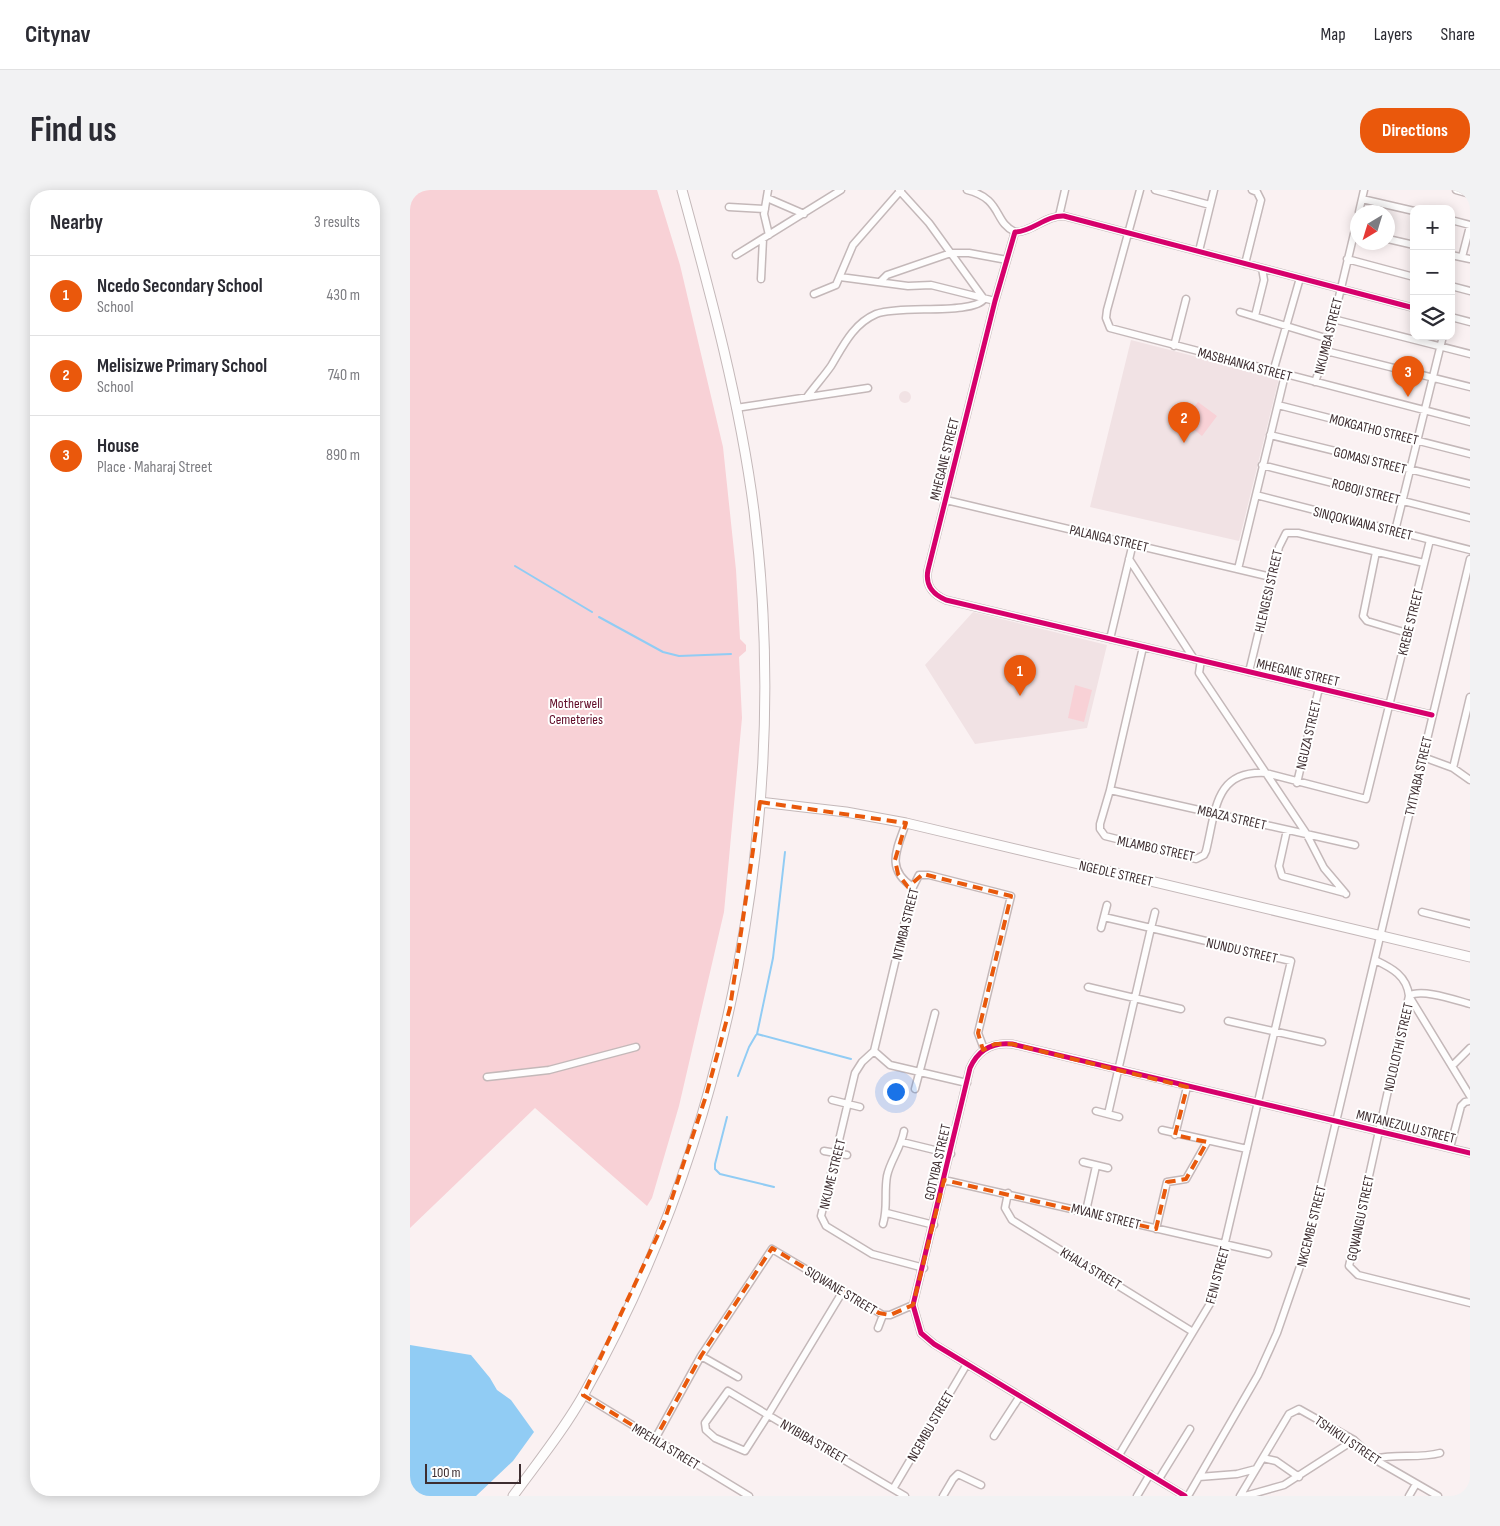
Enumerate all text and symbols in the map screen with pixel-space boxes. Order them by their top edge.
text: Citynav [25,20,91,49]
text: Map [1321,24,1346,45]
text: Layers [1374,24,1413,45]
text: Share [1441,24,1475,45]
button: Directions [1360,108,1470,153]
text: Find us [30,109,117,152]
north arrow [1350,205,1395,250]
map controls [1410,205,1455,340]
button: + [1410,205,1455,250]
text: Nearby [50,210,103,235]
text: 3 results [314,213,360,232]
button: − [1410,250,1455,295]
text: Ncedo Secondary School [97,275,263,298]
text: 1 [63,286,69,305]
text: 430 m [327,286,360,305]
button: layers [1410,295,1455,340]
street label: NKUMBA STREET [1311,296,1346,376]
text: School [97,298,133,317]
street label: MASBHANKA STREET [1196,344,1294,385]
text: Melisizwe Primary School [97,355,267,378]
pin: 3 [1392,356,1424,397]
text: 2 [62,366,70,385]
text: 740 m [328,366,360,385]
text: School [97,378,133,397]
pin: 2 [1168,402,1200,443]
street label: MOKGATHO STREET [1328,410,1420,449]
street label: MHEGANE STREET [926,416,963,502]
text: House [97,435,139,458]
street label: GOMASI STREET [1332,443,1408,478]
text: 3 [62,446,70,465]
text: 890 m [326,446,360,465]
text: Place · Maharaj Street [97,458,212,477]
street label: ROBOJI STREET [1330,475,1402,508]
street label: SINQOKWANA STREET [1311,503,1415,544]
street label: PALANGA STREET [1068,521,1150,556]
street label: HLENGESI STREET [1251,548,1286,634]
street label: KREBE STREET [1394,587,1427,657]
pin: 1 [1004,655,1036,696]
street label: MHEGANE STREET [1255,655,1341,690]
park label: Motherwell Cemeteries [549,695,603,728]
street label: NGUZA STREET [1292,699,1325,771]
street label: TYITYABA STREET [1401,734,1436,817]
street label: MBAZA STREET [1196,801,1268,834]
street label: MLAMBO STREET [1116,832,1196,865]
street label: NGEDLE STREET [1077,857,1155,890]
street label: NTIMBA STREET [888,886,923,962]
street label: NUNDU STREET [1205,934,1279,967]
street label: NDLOLOTHI STREET [1380,1001,1417,1093]
your location [883,1079,909,1105]
street label: MNTANEZULU STREET [1355,1106,1458,1147]
street label: GOTYIBA STREET [920,1122,955,1202]
street label: NKUME STREET [816,1137,850,1211]
street label: GQWANGU STREET [1343,1173,1378,1263]
street label: NKCEMBE STREET [1293,1183,1330,1269]
street label: MVANE STREET [1070,1200,1142,1233]
street label: KHALA STREET [1057,1244,1125,1293]
street label: FENI STREET [1202,1244,1233,1306]
street label: SIQWANE STREET [802,1262,880,1319]
street label: NCEMBU STREET [903,1388,958,1465]
street label: TSHIKILI STREET [1311,1412,1384,1469]
street label: NYIBIBA STREET [777,1415,851,1468]
street label: MPEHLA STREET [629,1420,703,1473]
scale bar [425,1461,521,1484]
text: 100 m [432,1464,461,1481]

